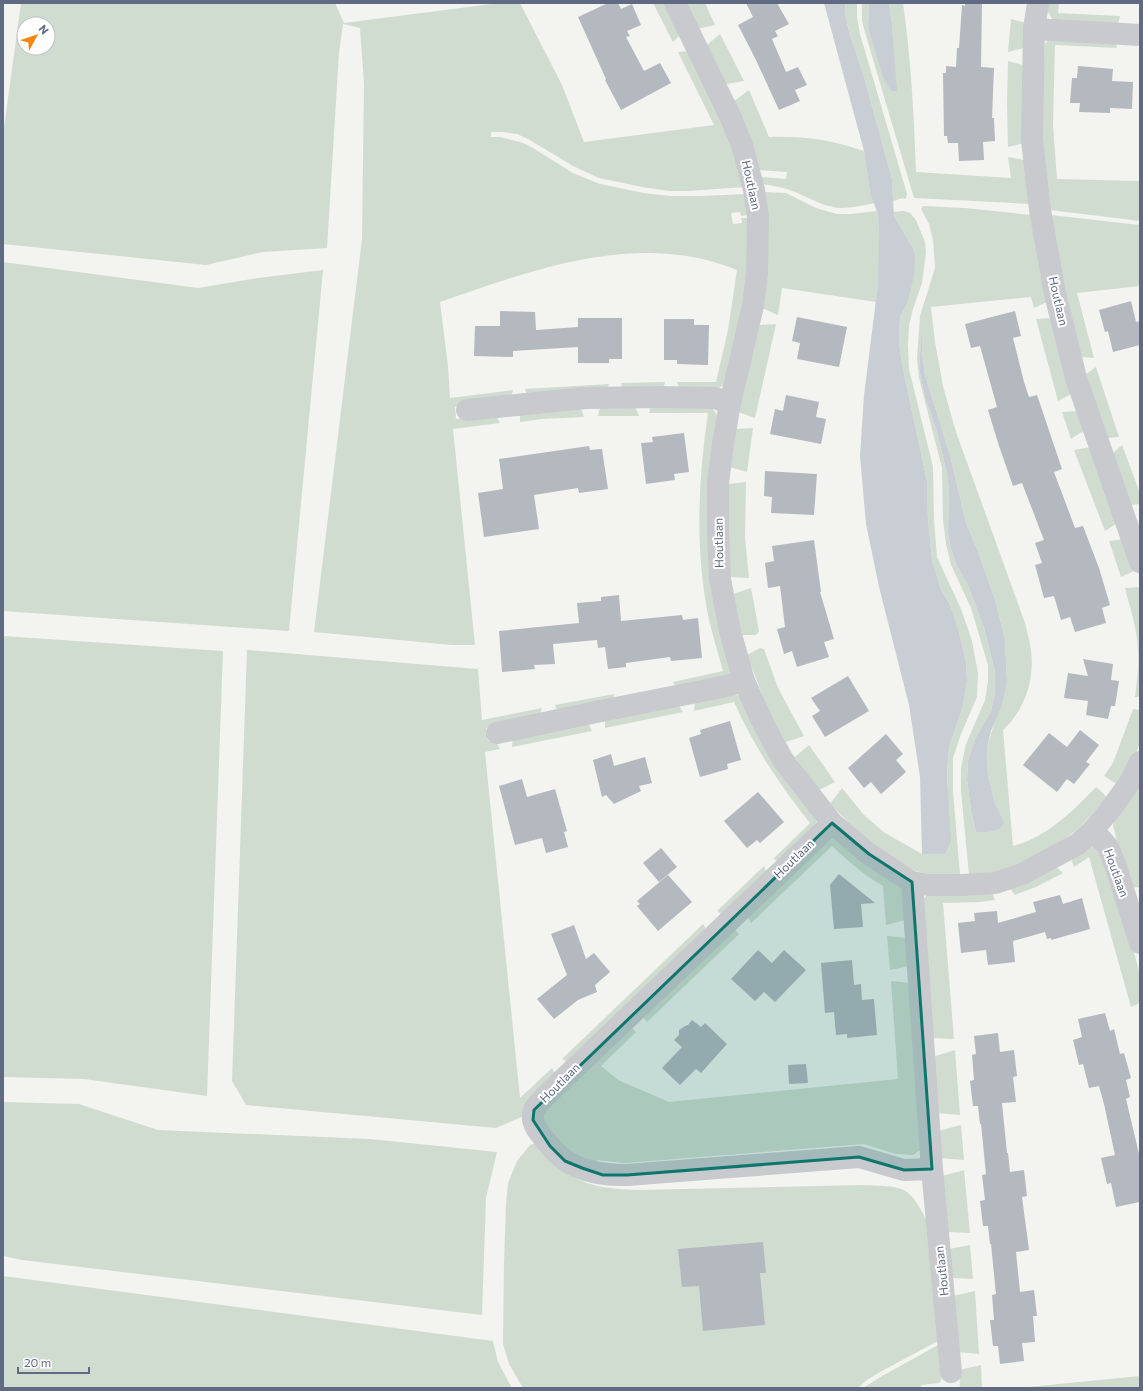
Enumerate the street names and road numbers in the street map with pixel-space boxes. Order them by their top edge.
street label: Houtlaan [740,159,764,211]
street label: Houtlaan [1047,275,1071,327]
street label: Houtlaan [711,518,725,568]
street label: Houtlaan [770,836,816,881]
street label: Houtlaan [1102,847,1132,899]
street label: Houtlaan [537,1060,582,1105]
street label: Houtlaan [931,1245,951,1297]

